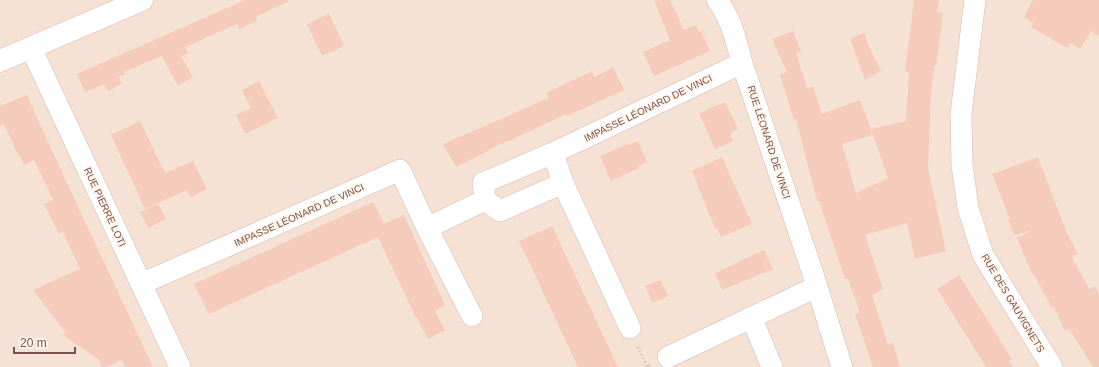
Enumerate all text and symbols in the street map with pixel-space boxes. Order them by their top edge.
street label: IMPASSE LÉONARD DE VINCI [582,71,714,144]
street label: RUE LÉONARD DE VINCI [745,84,793,200]
street label: RUE PIERRE LOTI [82,166,128,248]
street label: IMPASSE LÉONARD DE VINCI [232,180,366,249]
street label: RUE DES GAUVIGNETS [979,252,1047,354]
scale bar [14,329,75,355]
text: 20 m [20,336,47,350]

